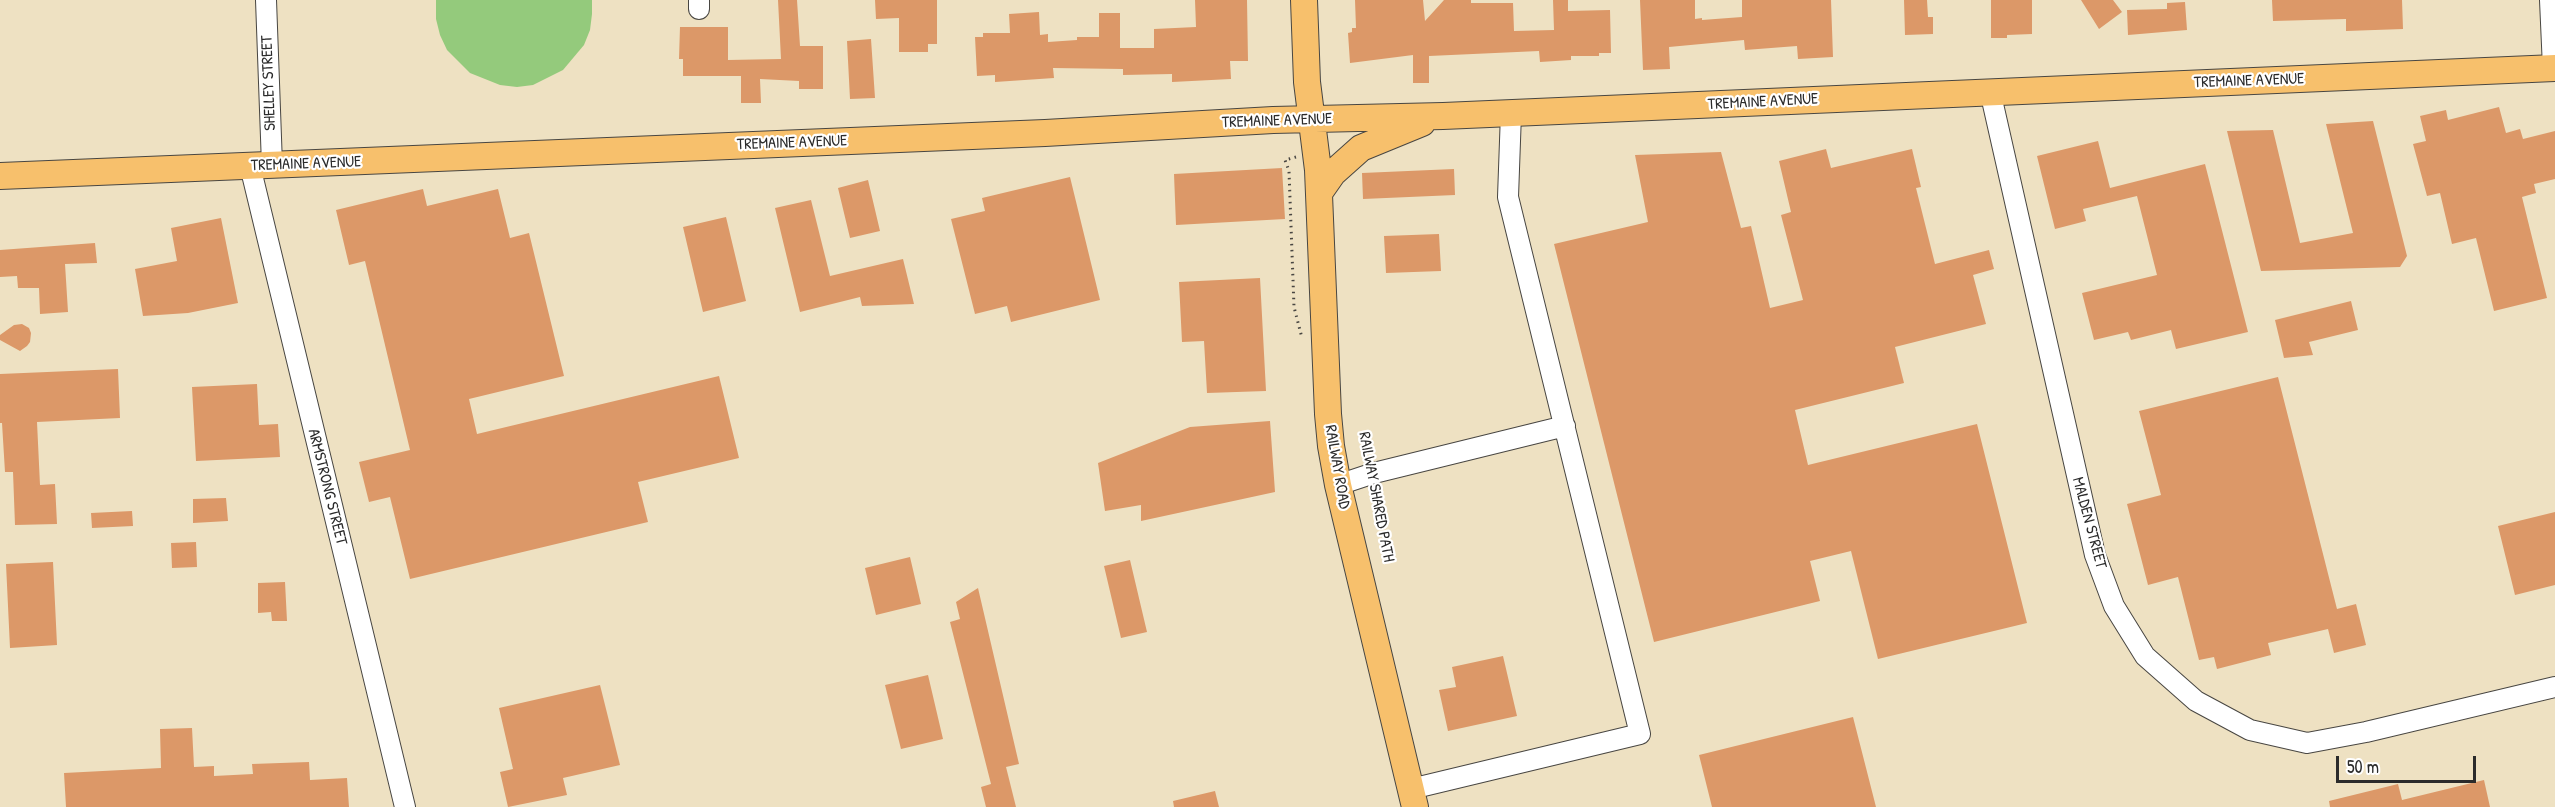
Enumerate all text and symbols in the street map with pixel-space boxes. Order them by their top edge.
street label: SHELLEY STREET [258,35,280,131]
street label: TREMAINE AVENUE [2193,69,2305,93]
street label: TREMAINE AVENUE [1707,90,1819,114]
street label: TREMAINE AVENUE [1221,109,1333,133]
street label: TREMAINE AVENUE [736,131,848,155]
street label: TREMAINE AVENUE [250,152,362,176]
street label: RAILWAY ROAD [1320,424,1354,510]
street label: ARMSTRONG STREET [303,427,351,547]
street label: RAILWAY SHARED PATH [1354,430,1398,564]
street label: MALDEN STREET [2068,475,2110,571]
scale bar [2339,744,2478,782]
text: 50 m [2347,754,2379,779]

